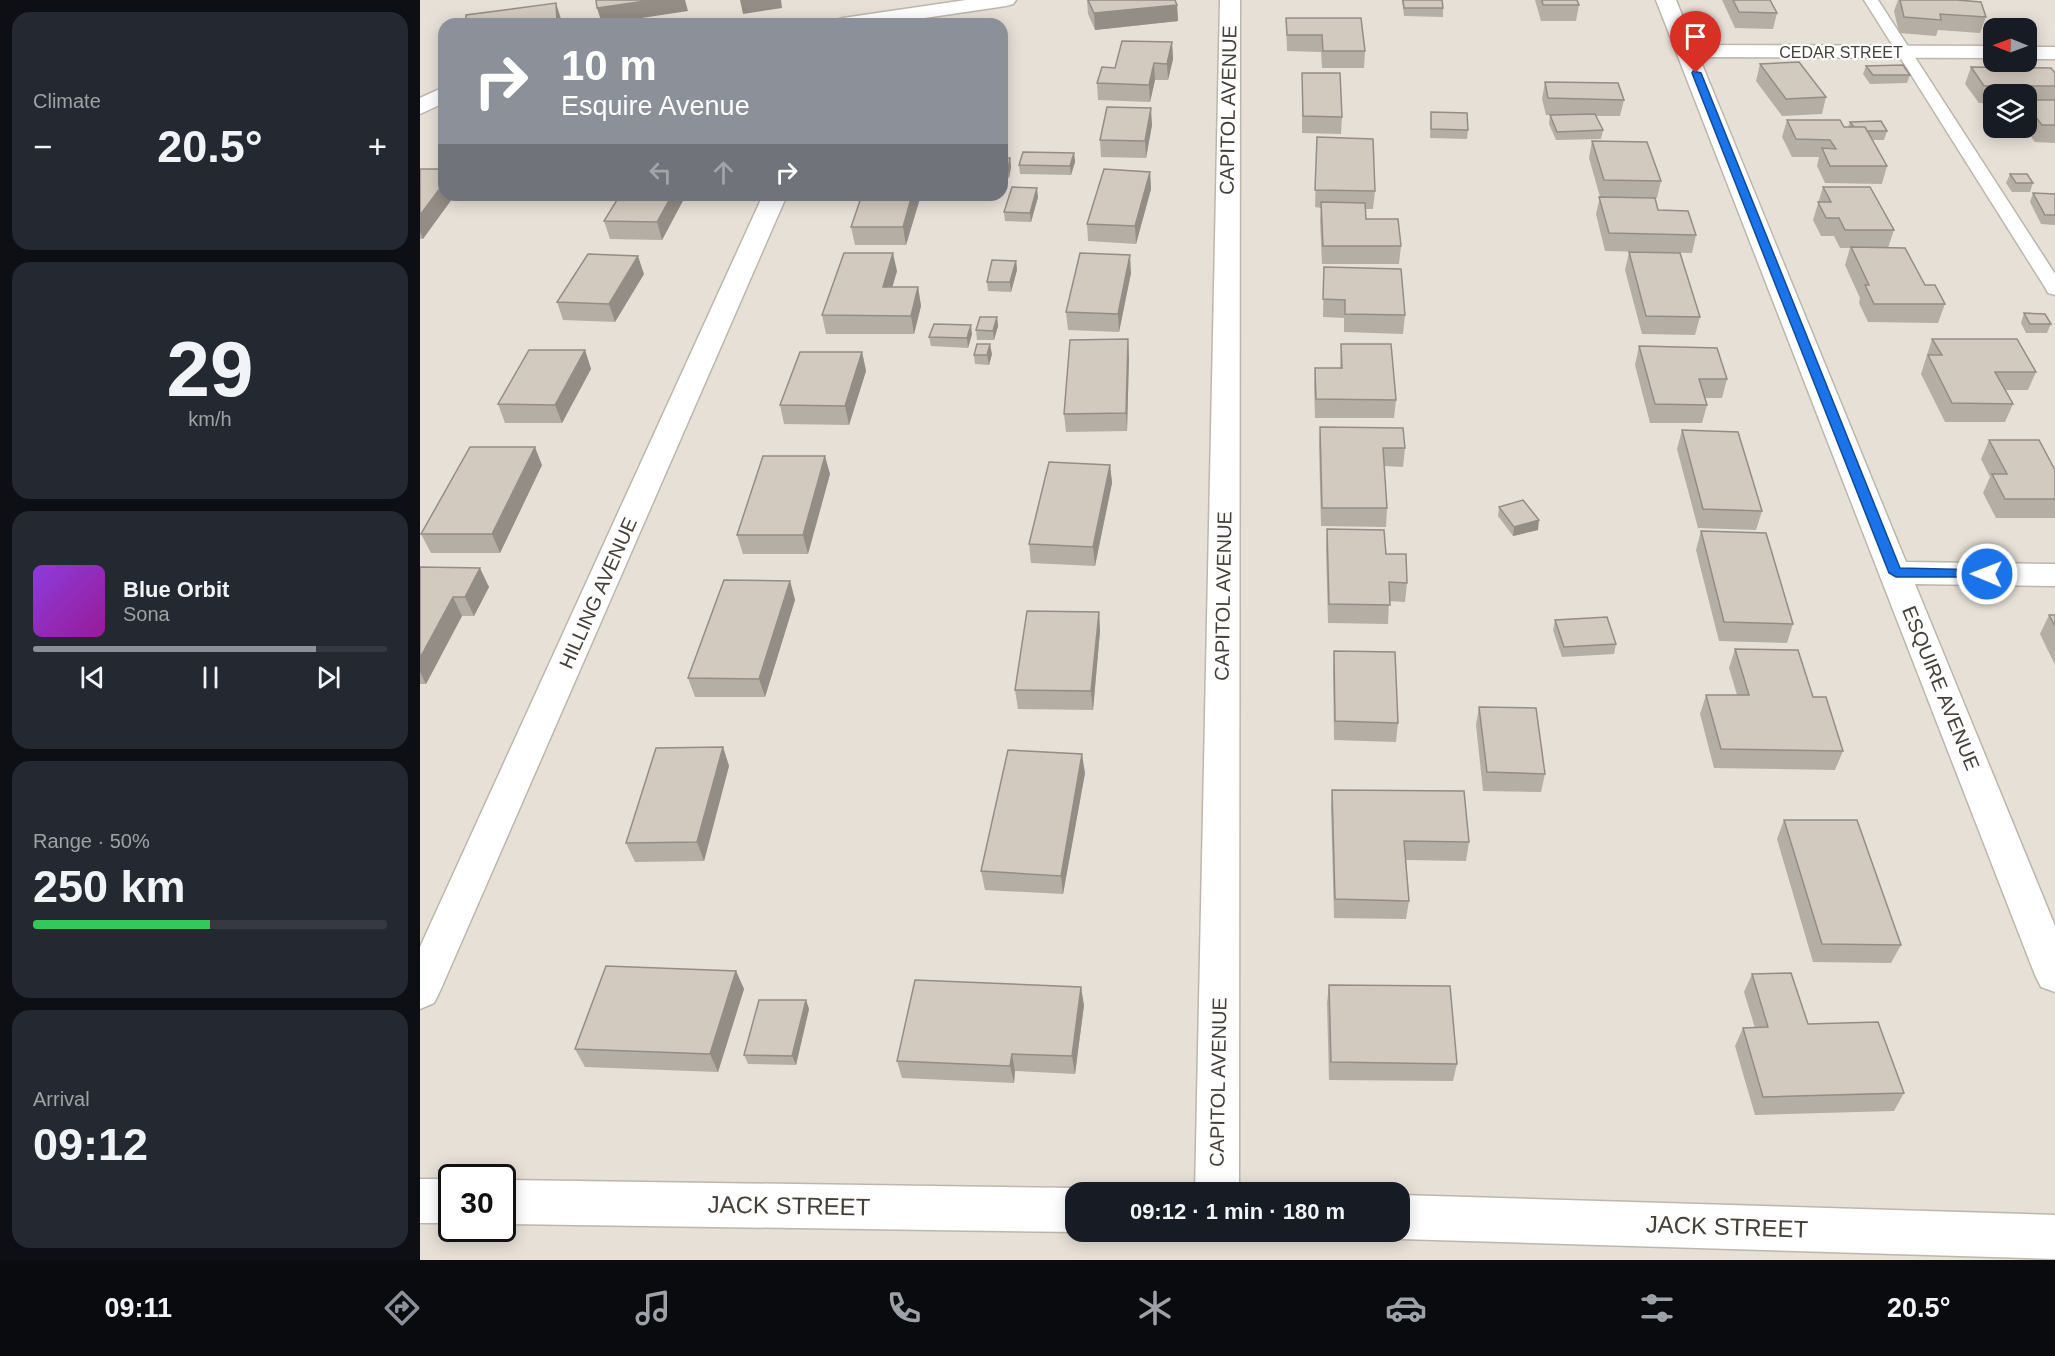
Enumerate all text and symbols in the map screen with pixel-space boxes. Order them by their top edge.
pin [1670,11,1721,73]
north arrow [1983,18,2037,72]
map controls [1983,18,2037,138]
icon: arrive [1679,20,1712,53]
street label: CAPITOL AVENUE [1216,25,1240,195]
icon: right [462,42,540,120]
text: 10 m [561,42,657,89]
street label: CEDAR STREET [1779,44,1903,61]
button: layers [1983,84,2037,138]
text: Climate [33,90,101,112]
text: Esquire Avenue [561,91,750,121]
text: 20.5° [157,121,263,172]
text: − [33,128,52,165]
text: + [368,128,387,165]
icon: left [644,156,677,189]
icon: ahead [707,156,740,189]
icon: right [770,156,803,189]
text: 29 [167,325,253,413]
text: km/h [188,408,232,430]
street label: CAPITOL AVENUE [1211,511,1235,681]
street label: HILLING AVENUE [555,514,641,672]
position arrow [1955,542,2019,606]
text: Blue Orbit [123,577,229,602]
text: Sona [123,603,170,625]
street label: ESQUIRE AVENUE [1898,603,1984,773]
icon: previous [76,661,109,694]
icon: pause [194,661,227,694]
icon: next [312,661,345,694]
text: Range · 50% [33,830,150,852]
text: 250 km [33,861,186,912]
street label: CAPITOL AVENUE [1206,997,1230,1167]
text: Arrival [33,1088,90,1110]
text: 09:12 [33,1119,148,1170]
speed limit sign: 30 [438,1164,516,1242]
street label: JACK STREET [707,1191,871,1220]
text: 09:12 · 1 min · 180 m [1130,1199,1345,1224]
street label: JACK STREET [1645,1210,1809,1243]
icon: directions [381,1287,423,1329]
icon: music [632,1287,674,1329]
icon: phone [883,1287,925,1329]
icon: climate [1134,1287,1176,1329]
icon: car [1385,1287,1427,1329]
icon: filters [1636,1287,1678,1329]
text: 09:11 [105,1293,172,1323]
text: 20.5° [1887,1293,1950,1323]

